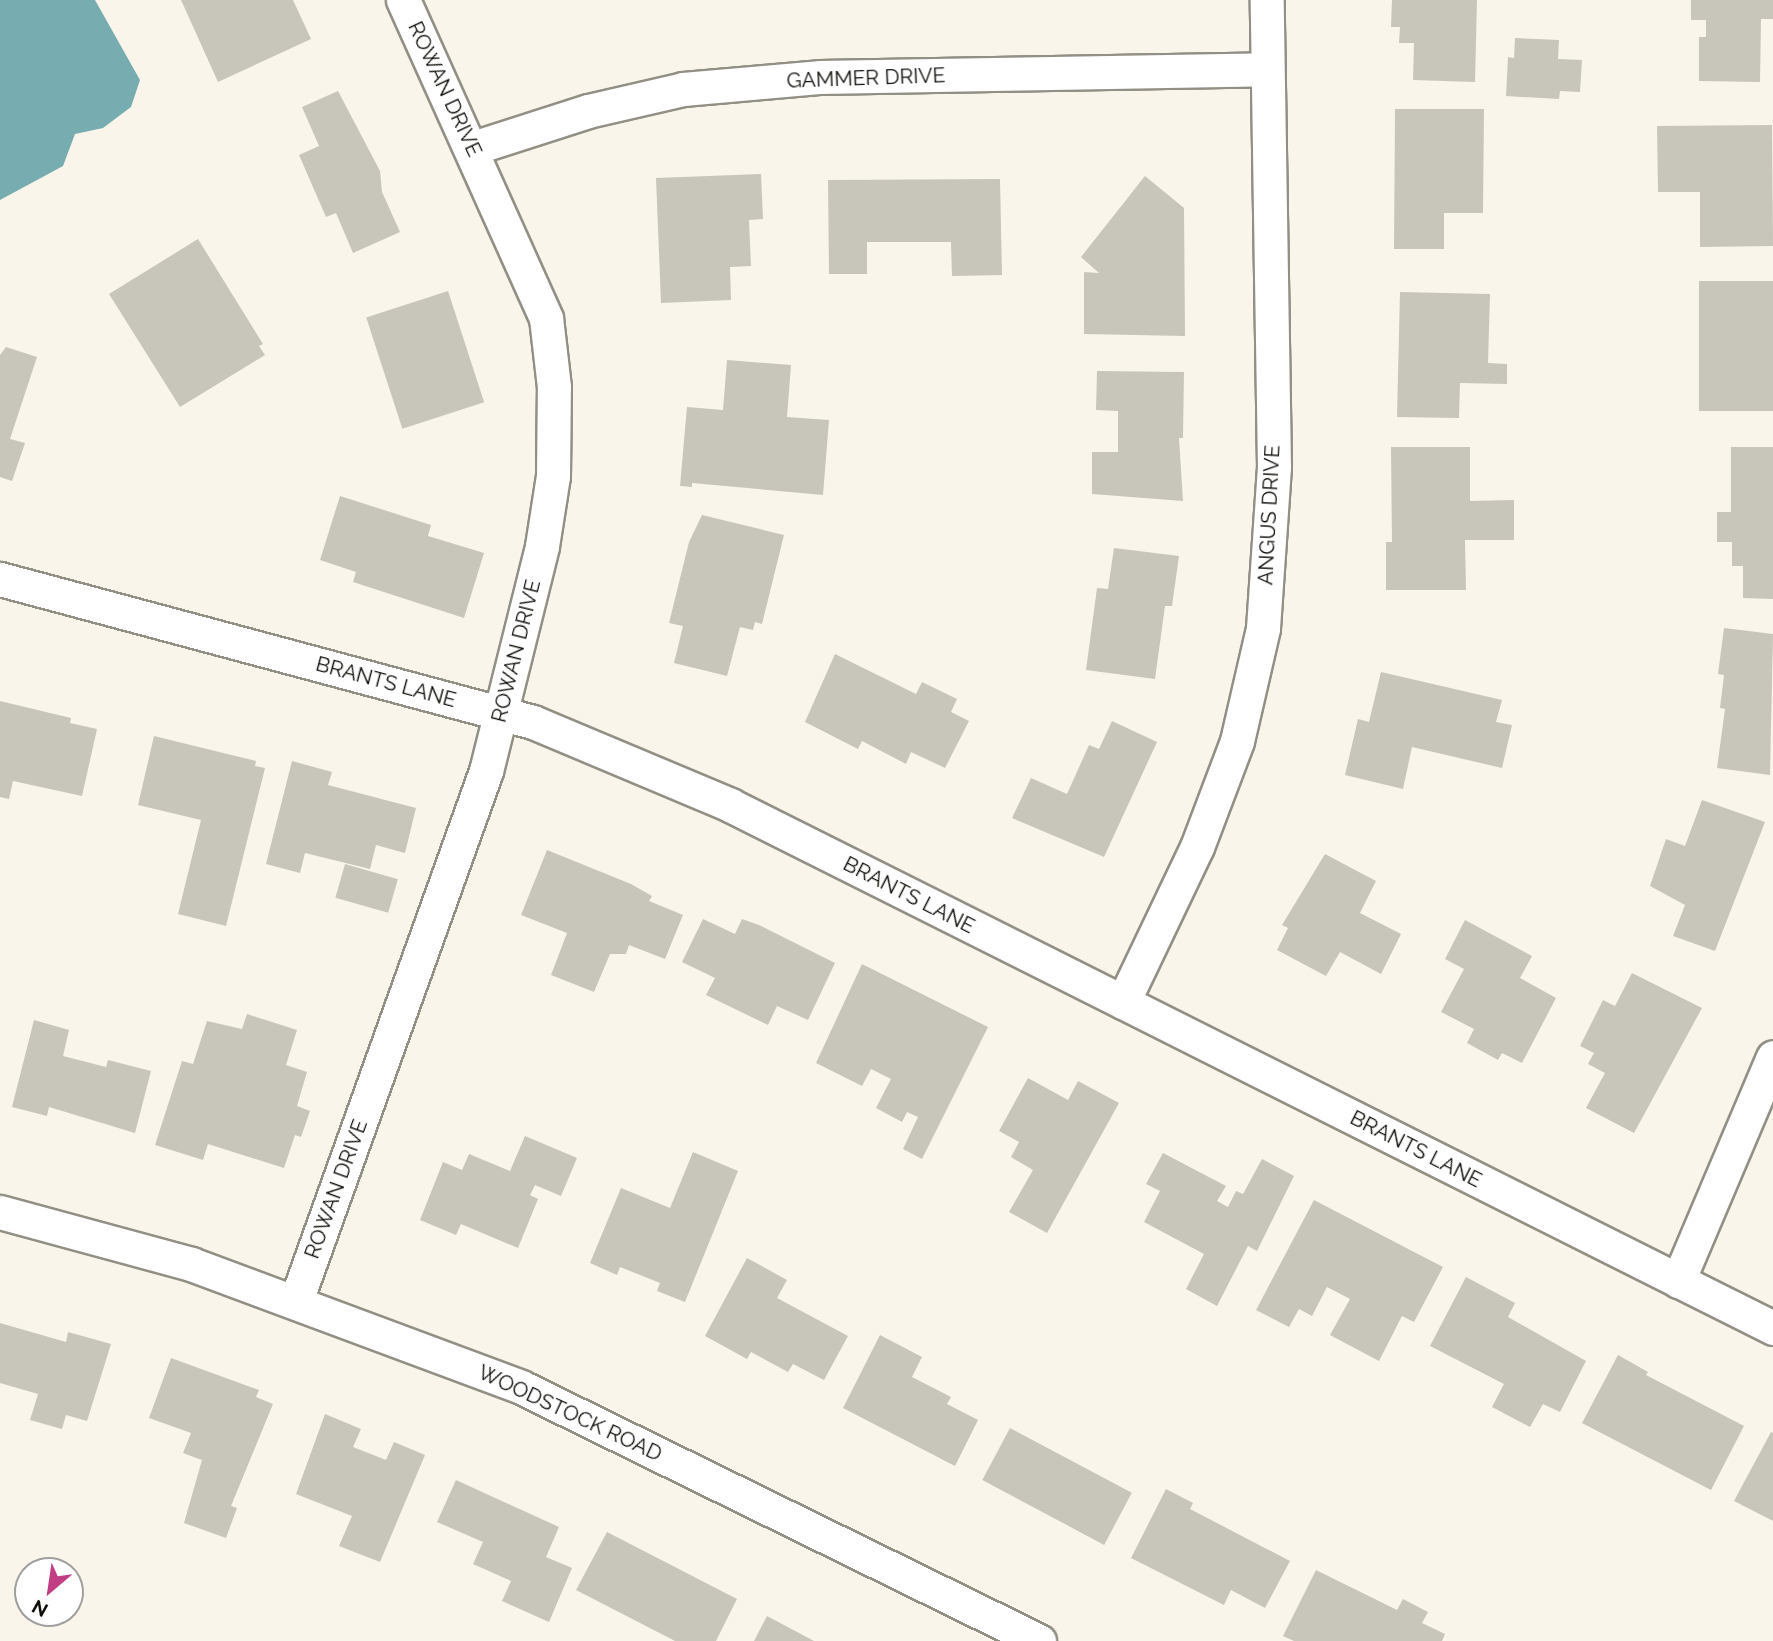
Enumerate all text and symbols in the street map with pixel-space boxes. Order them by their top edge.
street label: ROWAN DRIVE [403,17,487,161]
street label: GAMMER DRIVE [786,63,946,93]
street label: ANGUS DRIVE [1253,444,1285,586]
street label: ROWAN DRIVE [486,577,546,725]
street label: BRANTS LANE [313,651,459,713]
street label: BRANTS LANE [839,851,979,939]
street label: BRANTS LANE [1346,1105,1486,1193]
street label: ROWAN DRIVE [299,1116,373,1262]
street label: WOODSTOCK ROAD [474,1359,666,1467]
north arrow [14,1557,84,1627]
text: N [28,1595,51,1622]

